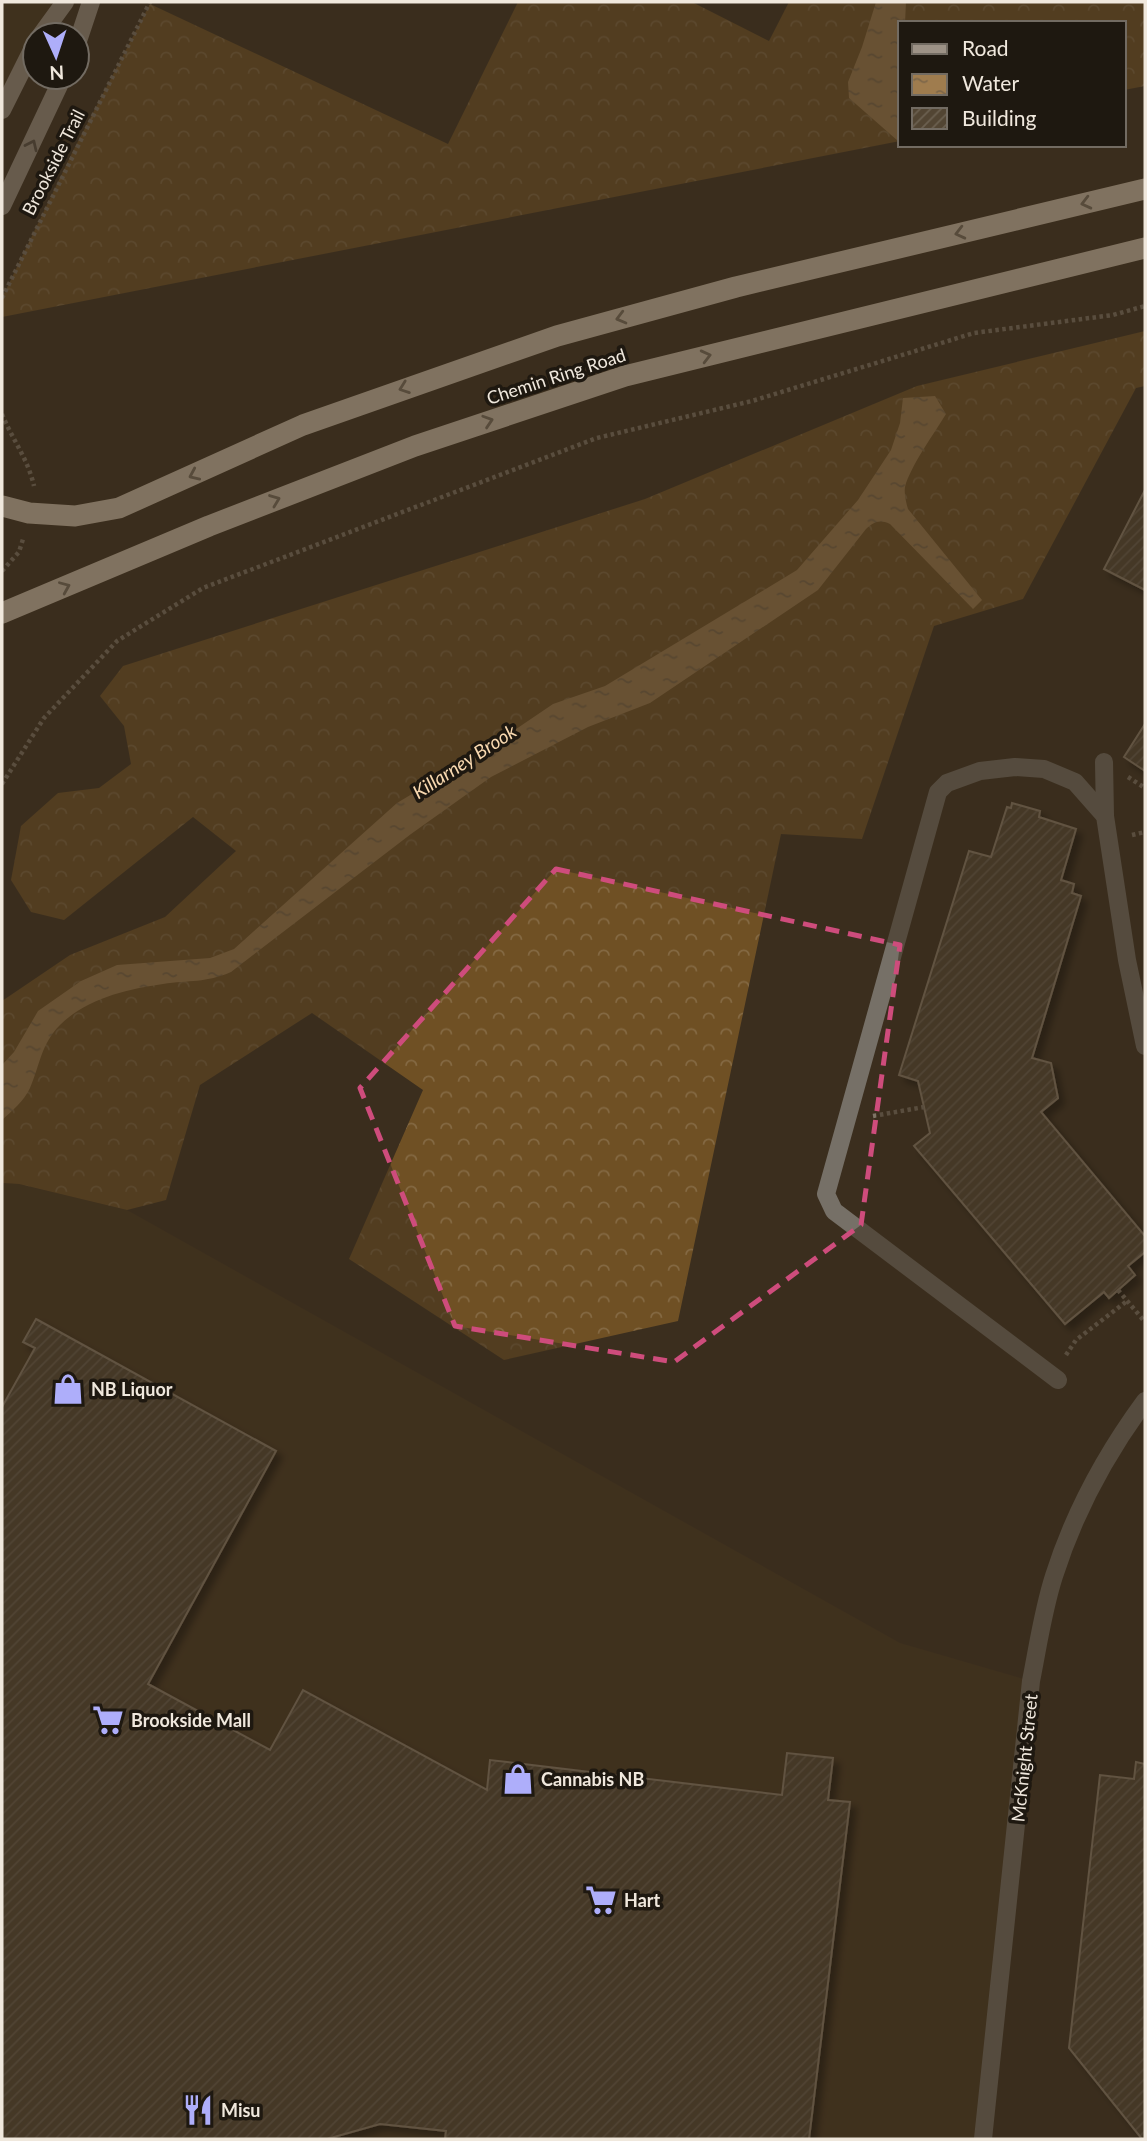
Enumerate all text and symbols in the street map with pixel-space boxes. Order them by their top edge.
north arrow [21,21,91,91]
legend [898,21,1126,147]
text: Road [962,35,1009,60]
text: N [49,62,65,85]
text: Water [962,70,1019,95]
text: Building [962,105,1037,130]
street label: Brookside Trail [17,106,89,218]
one-way arrow [24,139,38,152]
one-way arrow [1080,195,1092,209]
one-way arrow [954,225,966,239]
one-way arrow [615,310,627,325]
street label: Chemin Ring Road [484,343,628,409]
one-way arrow [700,350,712,364]
one-way arrow [399,380,411,394]
one-way arrow [482,415,494,429]
one-way arrow [189,467,201,481]
one-way arrow [269,495,281,509]
one-way arrow [58,581,70,595]
water label: Killarney Brook [408,718,521,803]
shop icon: NB Liquor [51,1372,85,1406]
place label: NB Liquor [91,1378,173,1400]
street label: McKnight Street [1006,1692,1042,1823]
supermarket icon: Brookside Mall [91,1703,125,1737]
place label: Brookside Mall [131,1709,251,1731]
shop icon: Cannabis NB [501,1762,535,1796]
place label: Cannabis NB [541,1768,644,1790]
supermarket icon: Hart [584,1883,618,1917]
place label: Hart [624,1889,660,1911]
restaurant icon: Misu [181,2093,215,2127]
place label: Misu [221,2099,261,2121]

